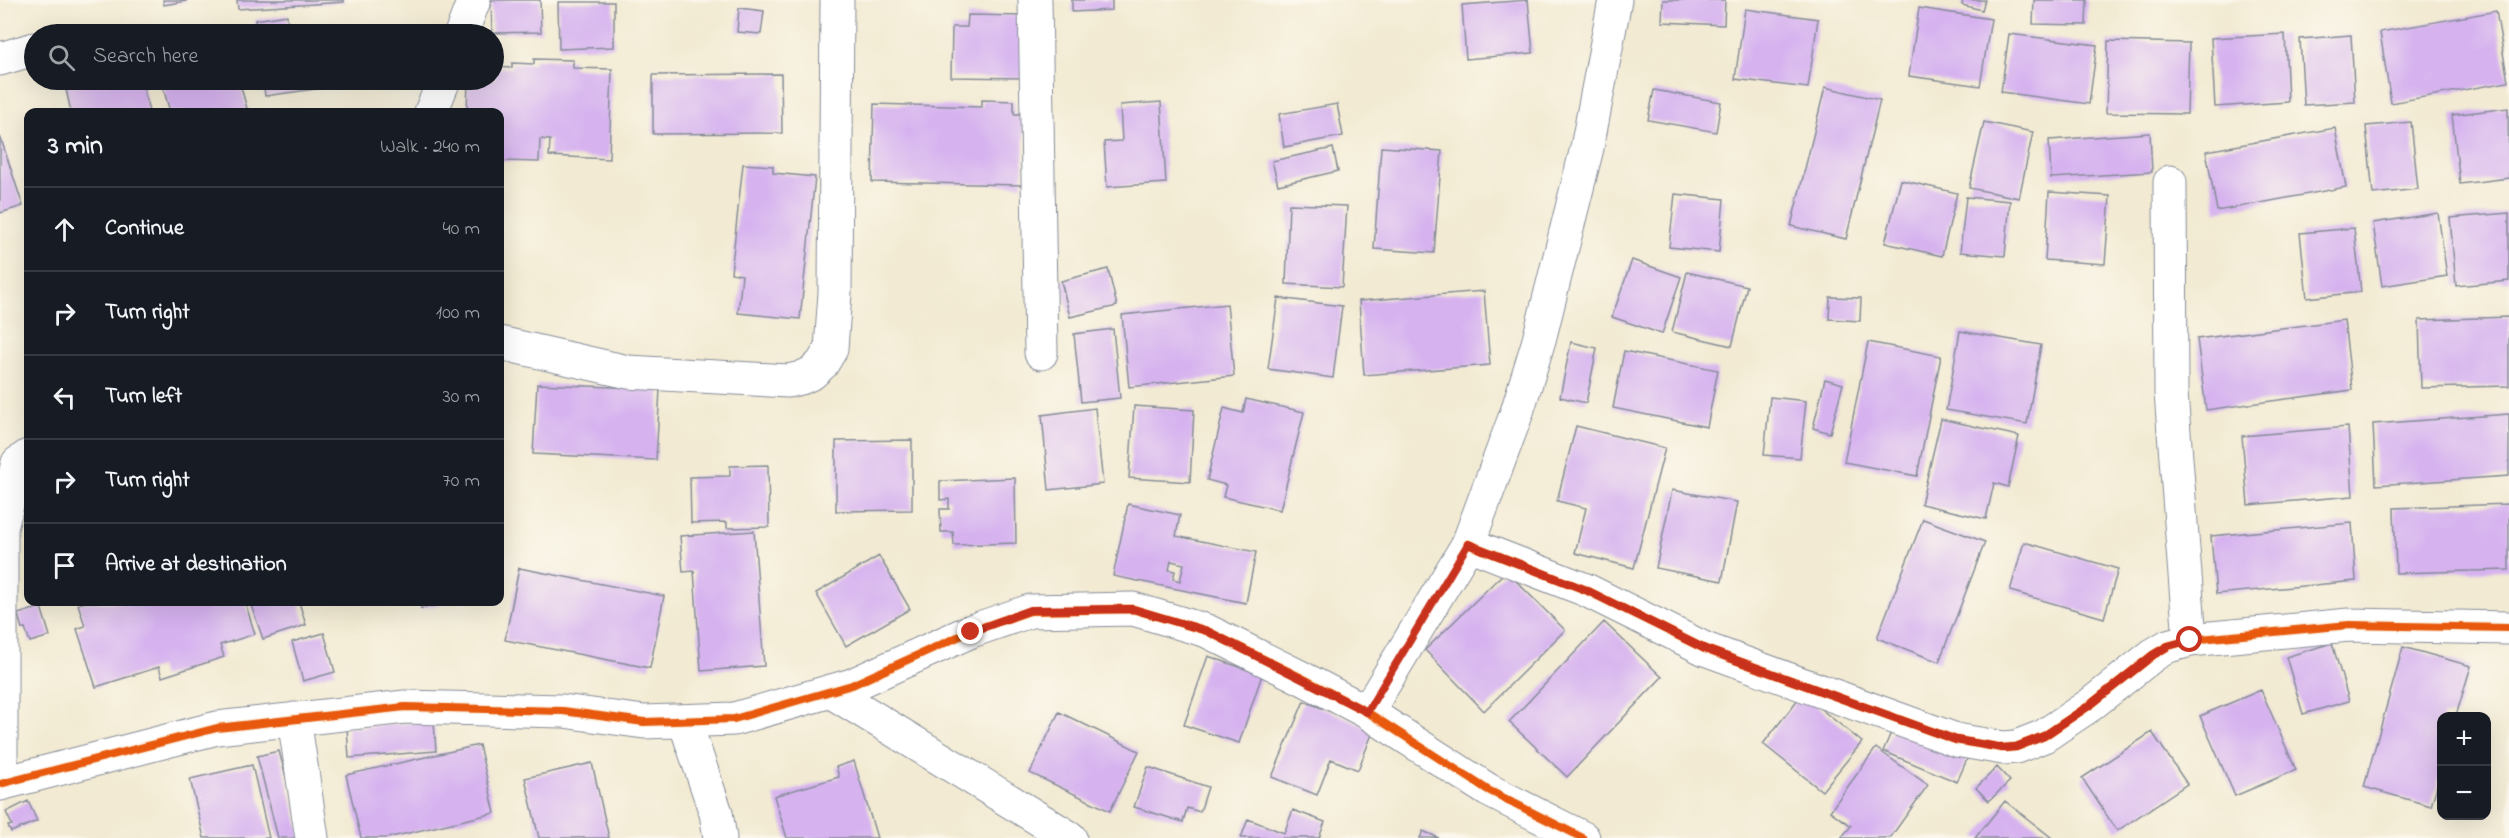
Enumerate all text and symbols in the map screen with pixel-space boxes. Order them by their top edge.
search box [24,24,504,90]
icon: search [45,41,78,74]
text: Search here [93,41,198,73]
text: 3 min [48,128,103,166]
text: Walk · 240 m [380,133,480,162]
icon: ahead [48,213,81,246]
text: Continue [105,213,184,245]
text: 40 m [443,215,480,244]
icon: right [48,297,81,330]
text: Turn right [105,297,190,329]
text: 100 m [436,299,480,328]
icon: left [48,381,81,414]
text: Turn left [105,381,182,413]
text: 30 m [443,383,480,412]
icon: right [48,465,81,498]
text: Turn right [105,465,190,497]
text: 70 m [443,467,480,496]
icon: arrive [48,549,81,582]
text: Arrive at destination [105,549,287,581]
route end [957,618,983,644]
route start [2176,626,2202,652]
map controls [2437,712,2491,820]
button: + [2437,712,2491,766]
button: − [2437,766,2491,820]

